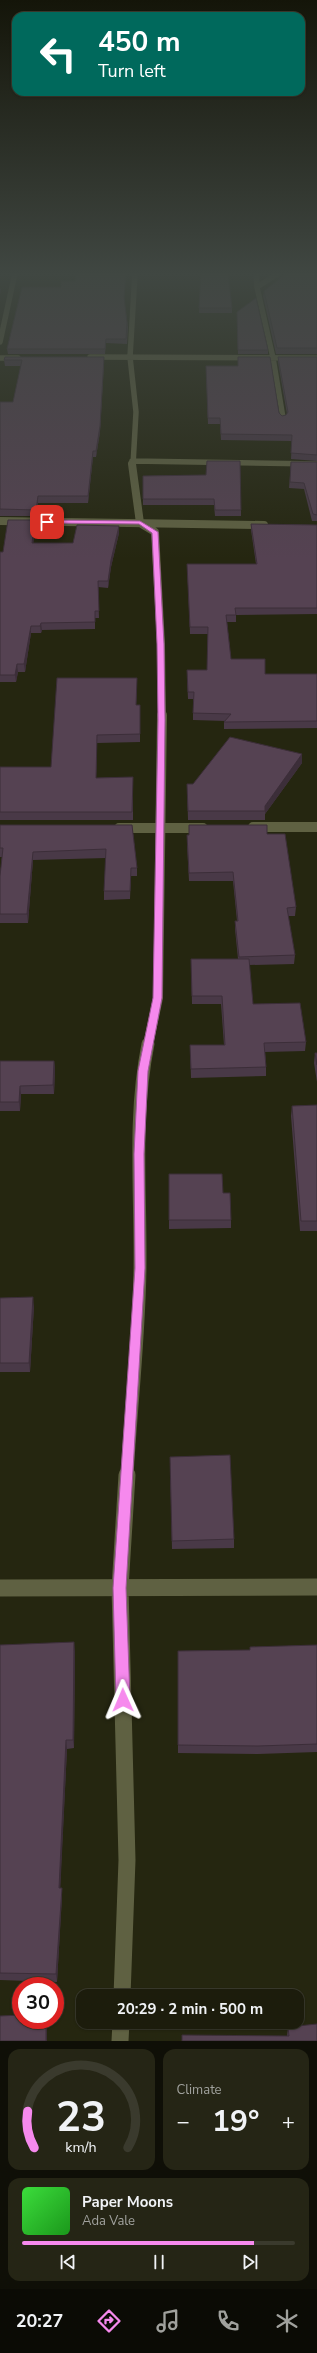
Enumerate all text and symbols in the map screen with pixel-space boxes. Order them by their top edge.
text: 450 m [98,23,181,61]
icon: left [32,28,84,80]
text: Turn left [98,59,166,83]
pin [30,505,64,539]
icon: arrive [36,511,58,533]
position arrow [102,1679,144,1721]
speed limit sign: 30 [12,1977,64,2029]
text: 20:29 · 2 min · 500 m [117,1999,263,2019]
text: Climate [177,2081,222,2099]
text: 23 [56,2088,106,2145]
text: 19° [212,2101,259,2142]
text: − [177,2107,190,2137]
text: + [282,2107,295,2137]
text: km/h [66,2137,97,2156]
text: Paper Moons [82,2192,173,2212]
text: Ada Vale [82,2212,135,2230]
icon: previous [57,2251,79,2273]
icon: pause [148,2251,170,2273]
icon: next [239,2251,261,2273]
icon: directions [95,2307,123,2335]
icon: music [154,2307,182,2335]
icon: phone [214,2307,242,2335]
icon: climate [273,2307,301,2335]
text: 20:27 [16,2309,63,2333]

